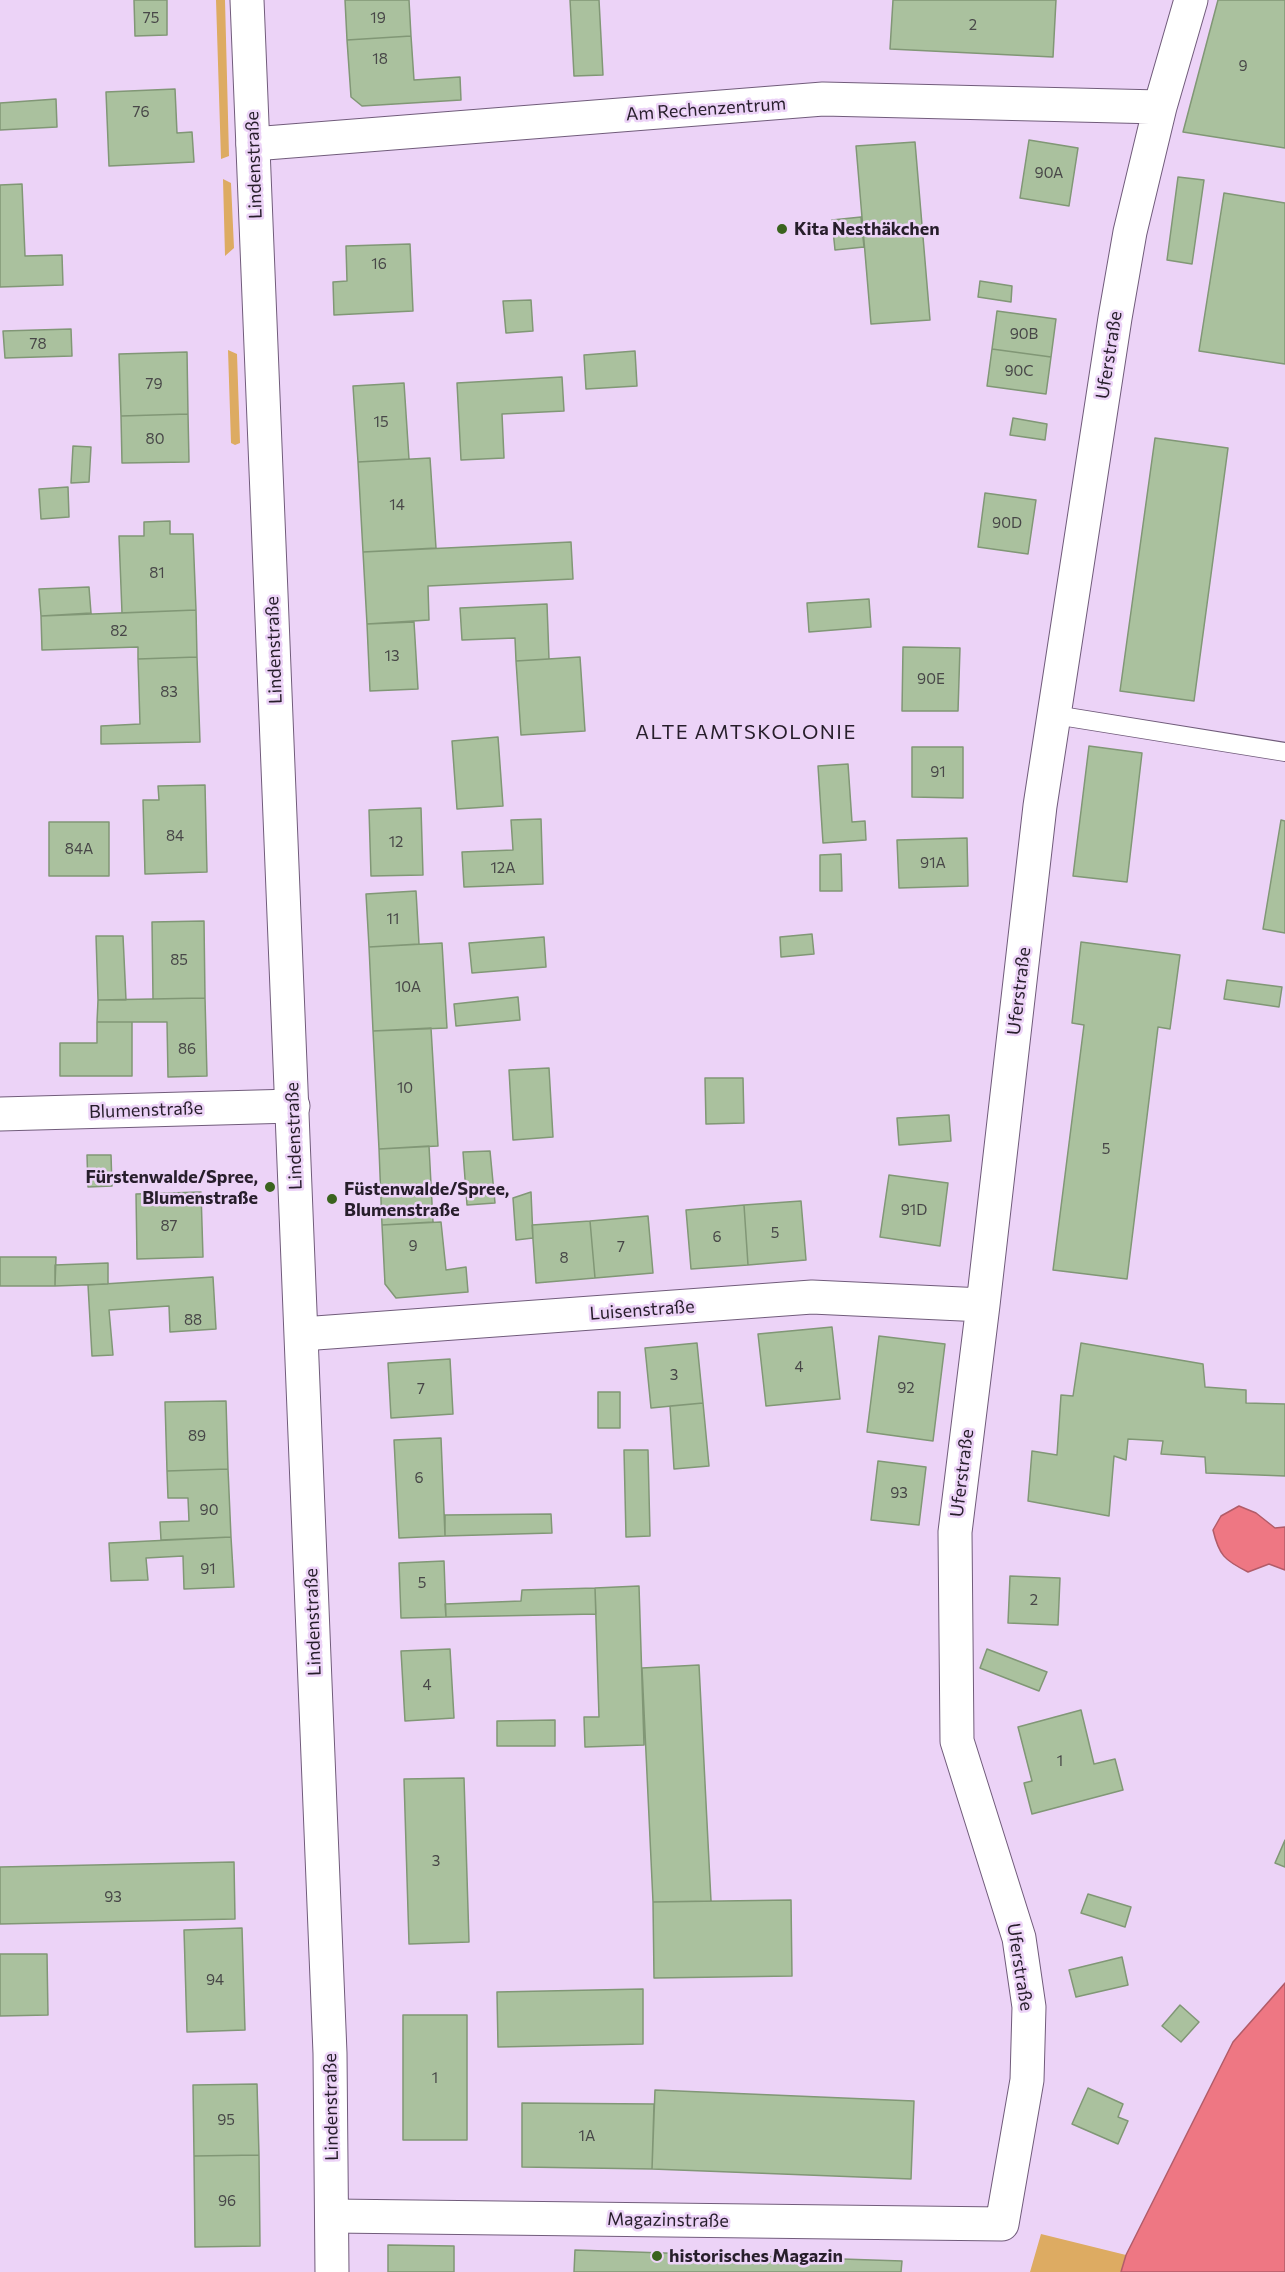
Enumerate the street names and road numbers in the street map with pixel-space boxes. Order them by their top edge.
street label: Am Rechenzentrum [625,93,787,125]
street label: Lindenstraße [241,111,267,219]
street label: Uferstraße [1091,310,1127,400]
street label: Lindenstraße [261,596,287,704]
street label: Uferstraße [1003,946,1035,1036]
street label: Lindenstraße [281,1082,307,1190]
street label: Blumenstraße [89,1097,203,1123]
street label: Luisenstraße [589,1296,695,1324]
street label: Uferstraße [946,1428,978,1518]
street label: Lindenstraße [300,1568,326,1676]
street label: Uferstraße [1002,1922,1038,2012]
street label: Lindenstraße [319,2053,343,2161]
street label: Magazinstraße [607,2208,729,2232]

